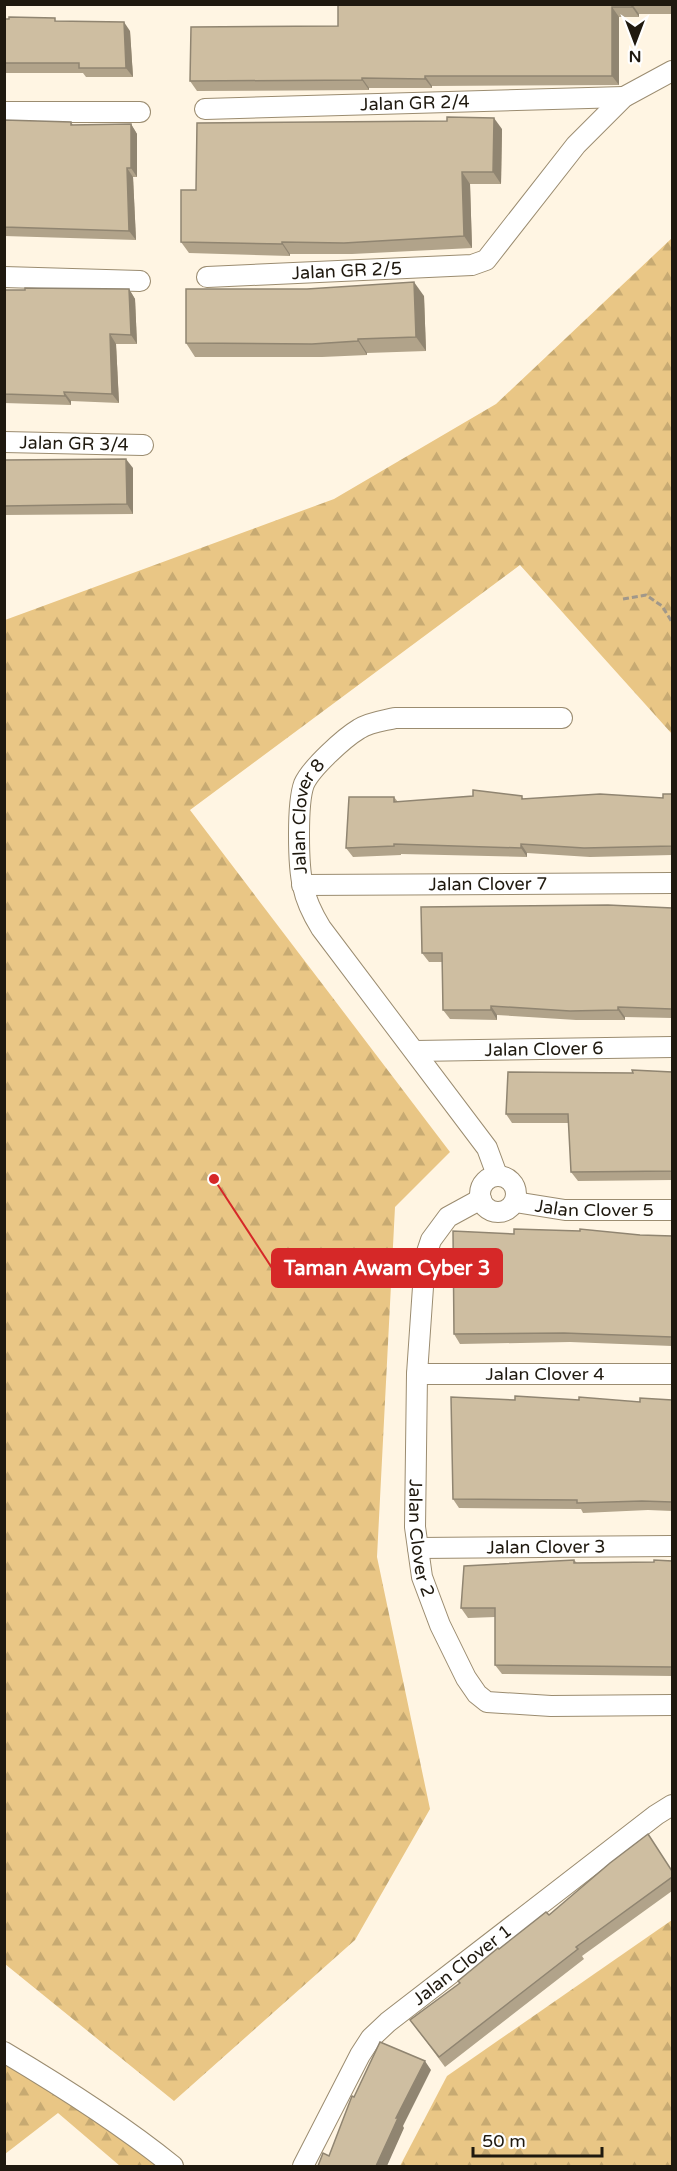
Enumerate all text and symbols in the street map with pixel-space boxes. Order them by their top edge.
north arrow [605,12,665,72]
text: N [629,46,641,66]
street label: Jalan GR 2/4 [360,90,470,116]
street label: Jalan GR 2/5 [291,257,403,284]
street label: Jalan GR 3/4 [19,431,129,456]
street label: Jalan Clover 8 [288,754,329,875]
street label: Jalan Clover 7 [428,873,548,895]
street label: Jalan Clover 6 [484,1037,604,1061]
street label: Jalan Clover 5 [533,1194,654,1221]
callout: Taman Awam Cyber 3 [272,1249,502,1287]
text: Taman Awam Cyber 3 [283,1257,490,1281]
street label: Jalan Clover 4 [485,1363,605,1385]
street label: Jalan Clover 2 [404,1479,440,1600]
street label: Jalan Clover 3 [486,1536,606,1558]
street label: Jalan Clover 1 [408,1920,516,2010]
scale bar [473,2120,602,2158]
text: 50 m [482,2130,526,2152]

